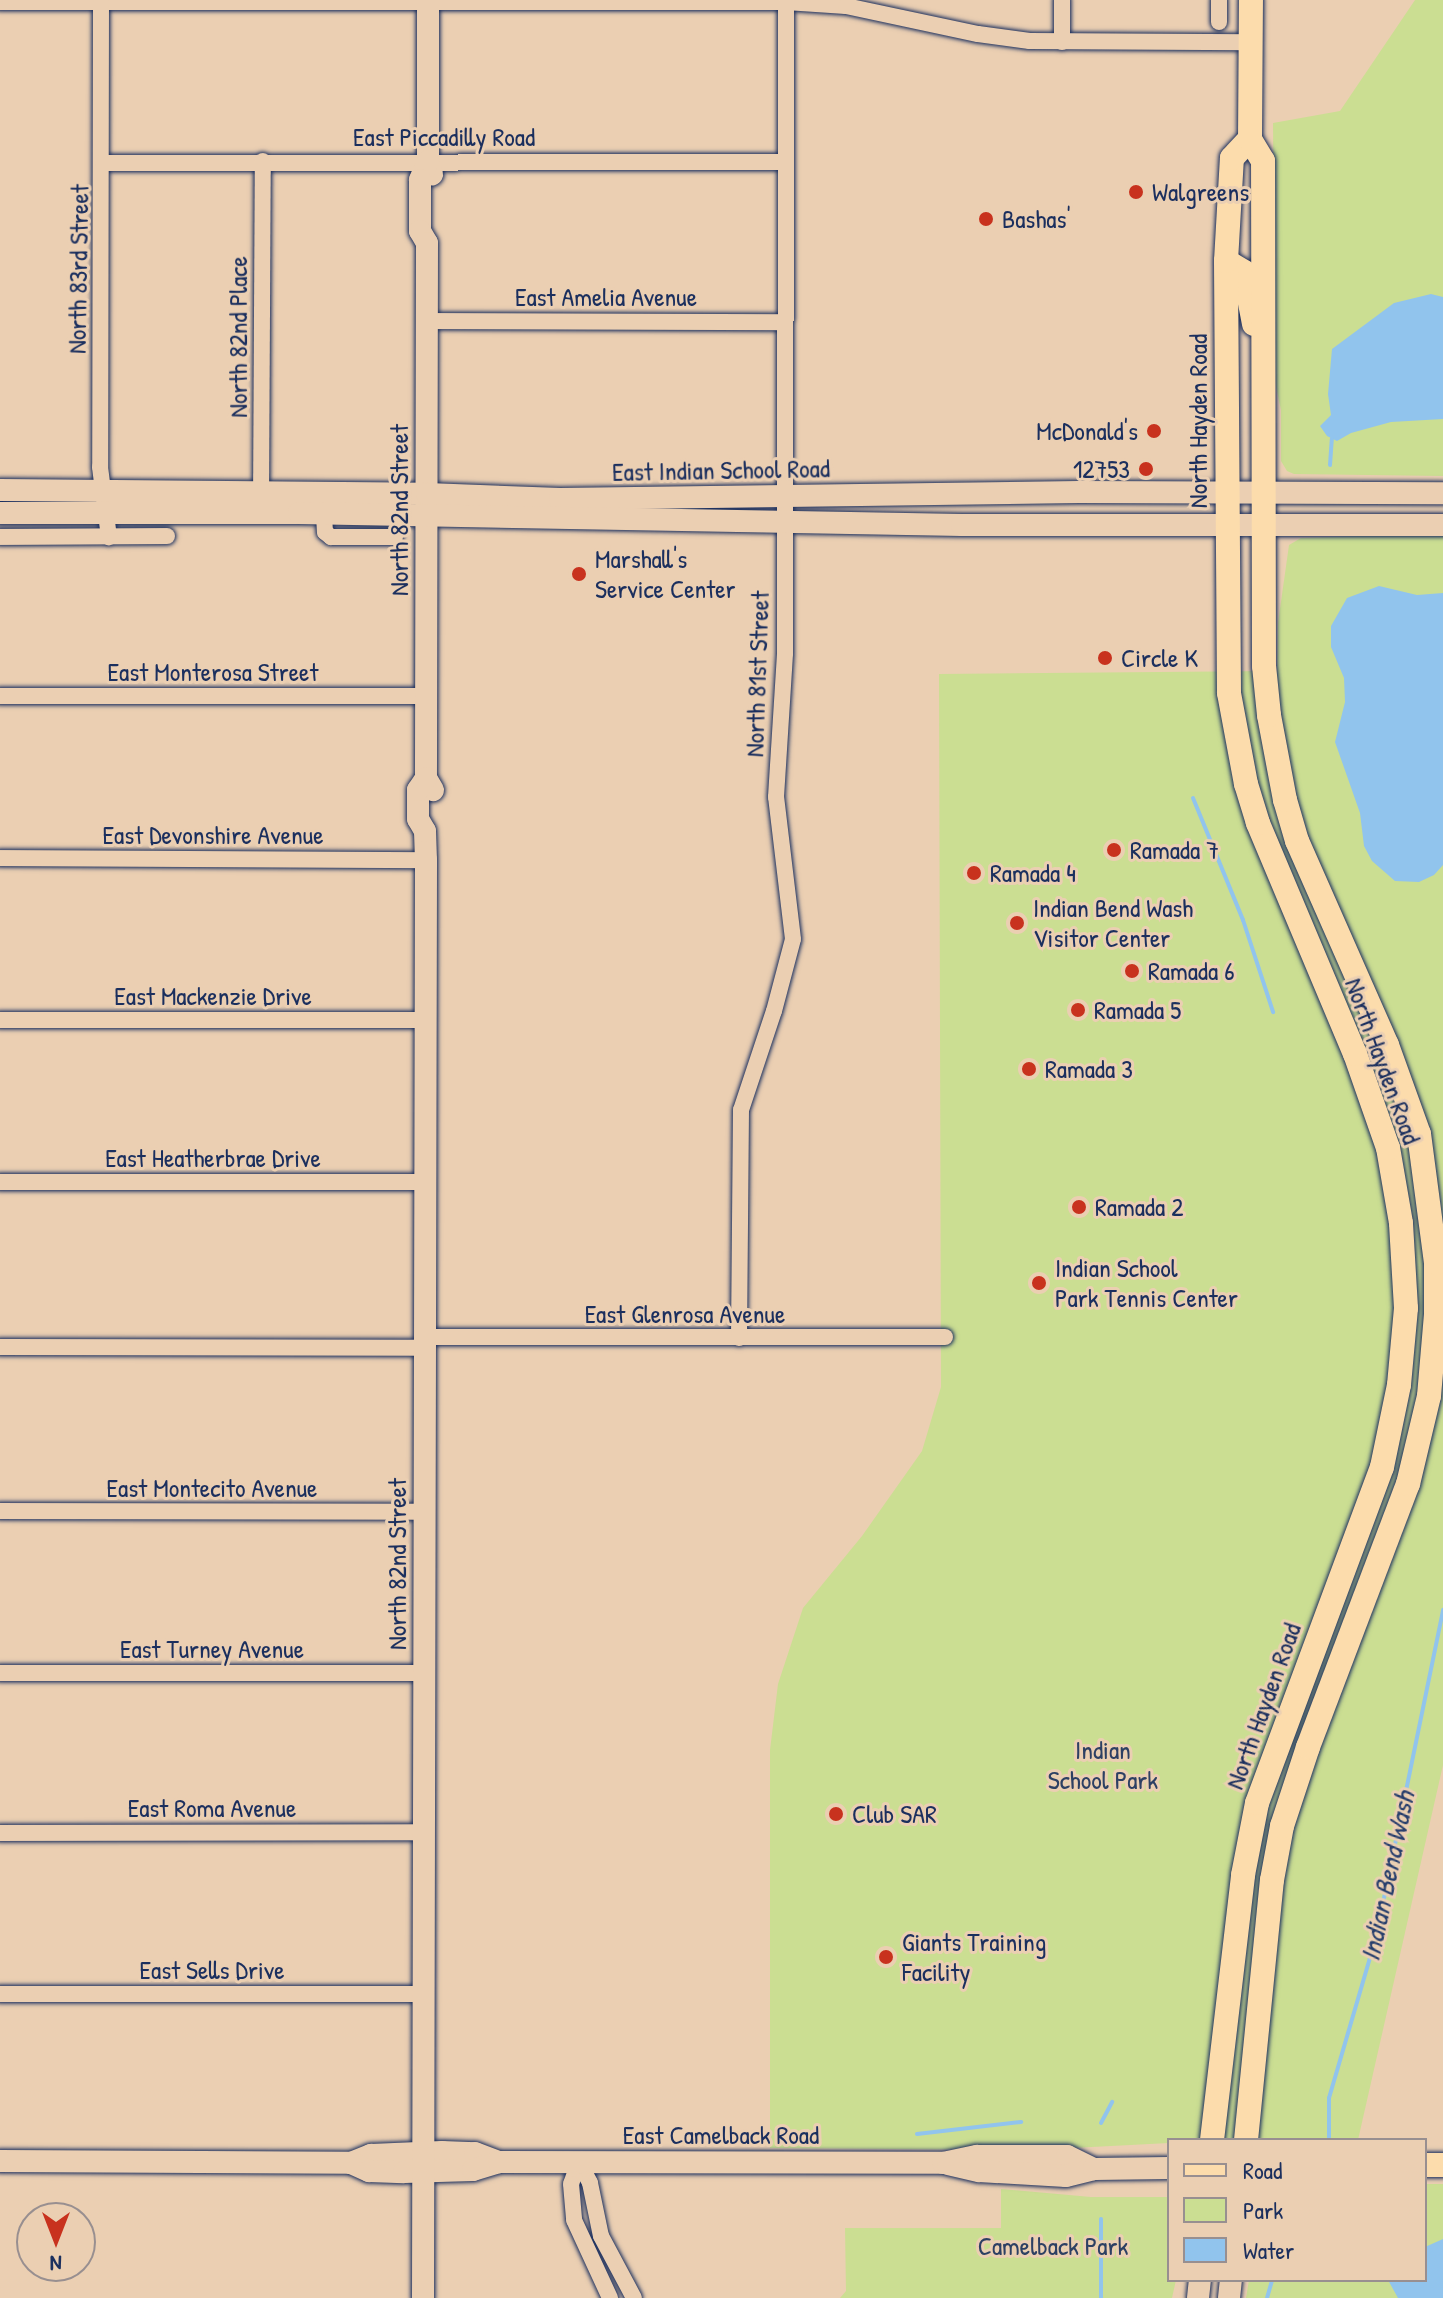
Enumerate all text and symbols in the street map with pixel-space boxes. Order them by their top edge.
street label: East Piccadilly Road [353,121,535,153]
place label: Walgreens [1152,176,1249,208]
marker: Walgreens [1127,183,1145,201]
street label: North 83rd Street [61,184,95,354]
place label: Bashas' [1002,203,1071,235]
marker: Bashas' [977,210,995,228]
street label: North 82nd Place [222,256,254,418]
street label: East Amelia Avenue [515,281,697,313]
street label: North Hayden Road [1182,334,1214,508]
place label: McDonald's [1036,415,1138,447]
marker: McDonald's [1145,422,1163,440]
street label: North 82nd Street [383,424,415,596]
street label: East Indian School Road [612,453,830,487]
place label: 12753 [1073,453,1130,485]
marker: 12753 [1137,460,1155,478]
place label: Marshall's Service Center [595,543,736,604]
marker: Marshall's Service Center [570,565,588,583]
street label: North 81st Street [739,590,775,758]
place label: Circle K [1121,642,1198,674]
marker: Circle K [1096,649,1114,667]
street label: East Monterosa Street [108,656,318,688]
street label: East Devonshire Avenue [103,819,323,851]
place label: Ramada 7 [1130,834,1219,866]
marker: Ramada 7 [1105,841,1123,859]
place label: Ramada 4 [990,857,1076,889]
marker: Ramada 4 [965,864,983,882]
place label: Indian Bend Wash Visitor Center [1033,892,1193,954]
marker: Indian Bend Wash Visitor Center [1008,914,1026,932]
place label: Ramada 6 [1148,955,1235,987]
marker: Ramada 6 [1123,962,1141,980]
street label: North Hayden Road [1339,974,1427,1148]
street label: East Mackenzie Drive [114,980,312,1012]
place label: Ramada 5 [1094,994,1181,1026]
marker: Ramada 5 [1069,1001,1087,1019]
place label: Ramada 3 [1045,1053,1133,1085]
marker: Ramada 3 [1020,1060,1038,1078]
street label: East Heatherbrae Drive [105,1142,321,1174]
place label: Ramada 2 [1095,1191,1183,1223]
marker: Ramada 2 [1070,1198,1088,1216]
place label: Indian School Park Tennis Center [1055,1252,1238,1314]
marker: Indian School Park Tennis Center [1030,1274,1048,1292]
street label: East Glenrosa Avenue [585,1298,785,1330]
street label: East Montecito Avenue [107,1472,317,1504]
street label: North 82nd Street [381,1478,413,1650]
street label: North Hayden Road [1219,1619,1307,1793]
street label: East Turney Avenue [120,1633,304,1665]
park label: Indian School Park [1048,1734,1158,1796]
water label: Indian Bend Wash [1353,1788,1421,1964]
street label: East Roma Avenue [128,1792,296,1824]
place label: Club SAR [852,1798,937,1830]
marker: Club SAR [827,1805,845,1823]
place label: Giants Training Facility [902,1926,1046,1988]
marker: Giants Training Facility [877,1948,895,1966]
street label: East Sells Drive [139,1954,285,1986]
street label: East Camelback Road [623,2119,819,2151]
legend [1167,2138,1427,2282]
text: Road [1243,2154,1282,2186]
text: Park [1243,2194,1283,2226]
north arrow [16,2202,96,2282]
park label: Camelback Park [978,2230,1128,2262]
text: Water [1243,2234,1294,2266]
text: N [50,2249,62,2279]

